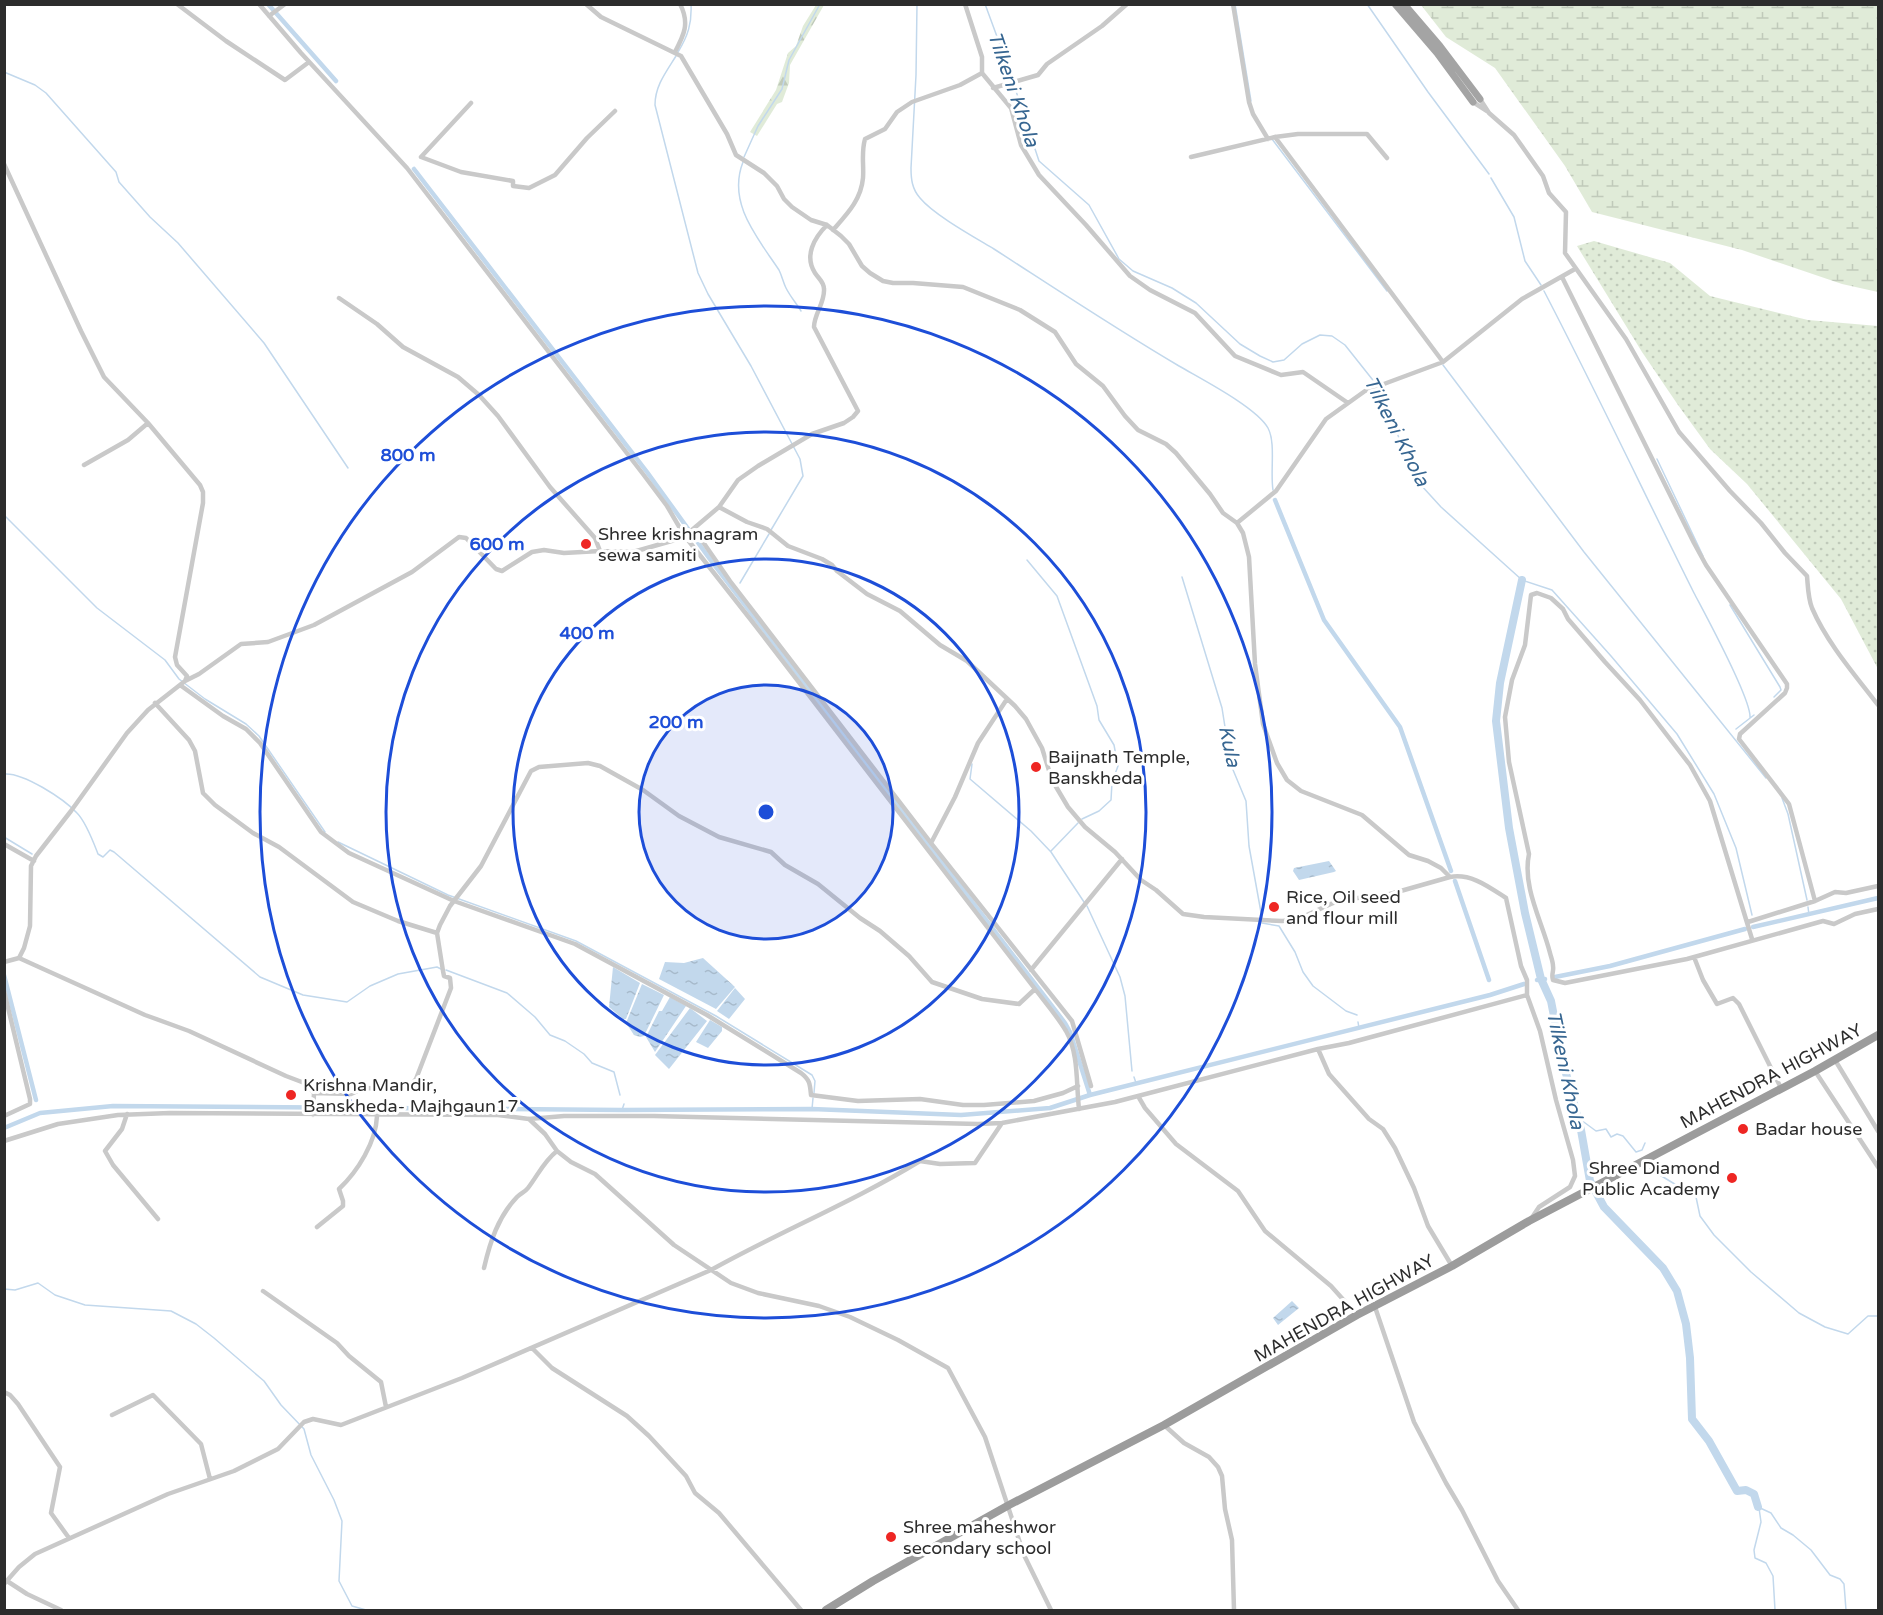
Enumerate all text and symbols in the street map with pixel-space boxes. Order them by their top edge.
water label: Tilkeni Khola [982,29,1044,151]
water label: Tilkeni Khola [1358,372,1434,491]
text: 800 m [380,444,436,466]
place label: Shree krishnagram sewa samiti [598,523,758,566]
text: 600 m [469,533,525,555]
marker: Shree krishnagram sewa samiti [579,537,593,551]
text: 400 m [559,622,615,644]
text: 200 m [648,711,704,733]
water label: Kula [1213,723,1245,770]
place label: Baijnath Temple, Banskheda [1048,746,1190,789]
marker: Baijnath Temple, Banskheda [1029,760,1043,774]
centre of rings [756,802,776,822]
place label: Rice, Oil seed and flour mill [1286,886,1401,929]
marker: Rice, Oil seed and flour mill [1267,900,1281,914]
water label: Tilkeni Khola [1541,1009,1589,1132]
street label: MAHENDRA HIGHWAY [1676,1018,1866,1133]
place label: Krishna Mandir, Banskheda- Majhgaun17 [303,1074,519,1117]
marker: Krishna Mandir, Banskheda- Majhgaun17 [284,1088,298,1102]
place label: Badar house [1755,1118,1862,1140]
marker: Badar house [1736,1122,1750,1136]
place label: Shree Diamond Public Academy [1582,1157,1720,1200]
marker: Shree Diamond Public Academy [1725,1171,1739,1185]
street label: MAHENDRA HIGHWAY [1250,1249,1438,1367]
place label: Shree maheshwor secondary school [903,1516,1056,1559]
marker: Shree maheshwor secondary school [884,1530,898,1544]

